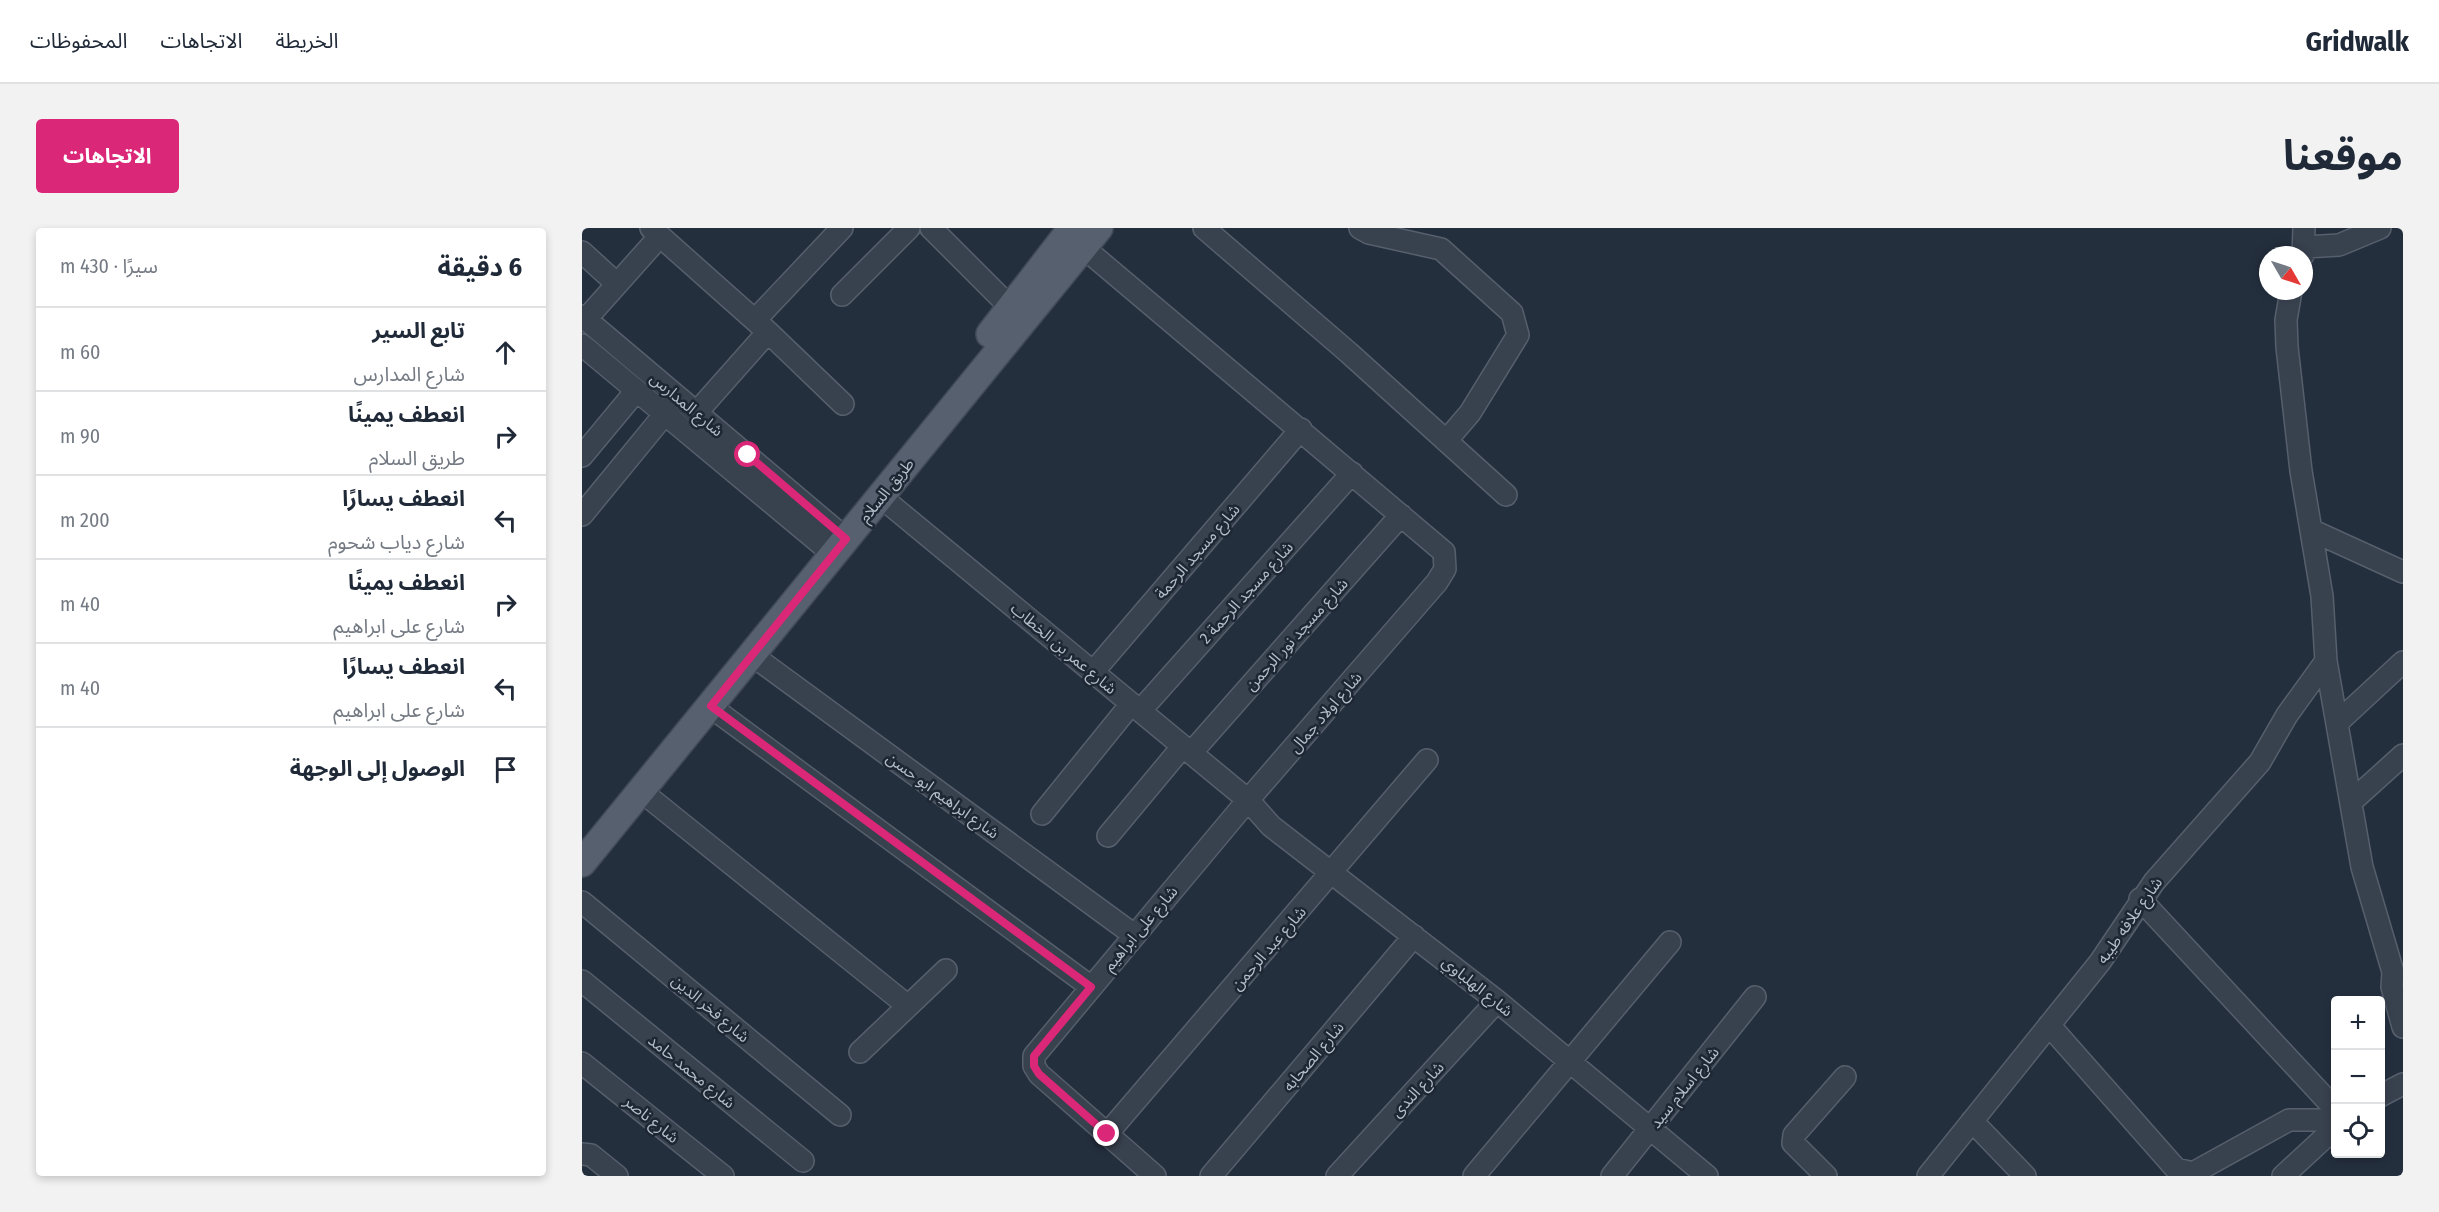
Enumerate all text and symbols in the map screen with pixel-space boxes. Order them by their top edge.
text: Gridwalk [2305,25,2409,58]
text: المحفوظات [30,28,127,54]
text: الاتجاهات [160,28,242,54]
text: الخريطة [275,28,338,54]
button: الاتجاهات [36,119,179,193]
text: موقعنا [2283,131,2403,181]
north arrow [2259,246,2313,300]
text: 6 دقيقة [438,252,522,283]
text: سيرًا · 430 m [60,254,158,278]
text: تابع السير [372,317,465,344]
icon: ahead [489,336,522,369]
text: 60 m [60,340,100,364]
text: شارع المدارس [353,362,465,386]
street label: شارع المدارس [644,368,727,443]
text: انعطف يمينًا [348,401,465,428]
icon: right [489,420,522,453]
text: 90 m [60,424,100,448]
route start [734,441,760,467]
text: طريق السلام [369,446,465,470]
street label: طريق السلام [855,454,920,528]
text: انعطف يسارًا [342,485,465,512]
street label: شارع مسجد الرحمة [1151,500,1246,605]
icon: left [489,504,522,537]
text: 200 m [60,508,110,532]
text: شارع دياب شحوم [328,530,465,554]
street label: شارع مسجد الرحمة 2 [1196,538,1299,649]
text: انعطف يمينًا [348,569,465,596]
street label: شارع مسجد نور الرحمن [1241,574,1354,697]
icon: right [489,588,522,621]
text: 40 m [60,592,100,616]
street label: شارع عمر بن الخطاب [1005,599,1120,700]
text: شارع على ابراهيم [333,614,465,638]
text: انعطف يسارًا [342,653,465,680]
street label: شارع اولاد جمال [1285,668,1368,759]
icon: left [489,672,522,705]
text: 40 m [60,676,100,700]
text: شارع على ابراهيم [333,698,465,722]
street label: شارع ابراهيم ابو حسن [881,748,1003,845]
icon: arrive [489,753,522,786]
text: الوصول إلى الوجهة [290,755,465,782]
street label: شارع علافه طيبه [2093,873,2169,969]
street label: شارع على ابراهيم [1099,882,1184,977]
street label: شارع عبد الرحمن [1227,903,1312,996]
street label: شارع الهلباوي [1437,952,1517,1023]
street label: شارع فخر الدين [666,970,753,1049]
map controls [2331,996,2385,1158]
button: + [2331,996,2385,1050]
street label: شارع الصحابه [1279,1018,1350,1097]
street label: شارع محمد حامد [643,1031,739,1114]
street label: شارع اسلام سيد [1646,1043,1725,1134]
button: − [2331,1050,2385,1104]
street label: شارع الندى [1387,1058,1450,1123]
street label: شارع ناصر [618,1091,683,1149]
button: locate [2331,1104,2385,1158]
route end [1093,1120,1119,1146]

